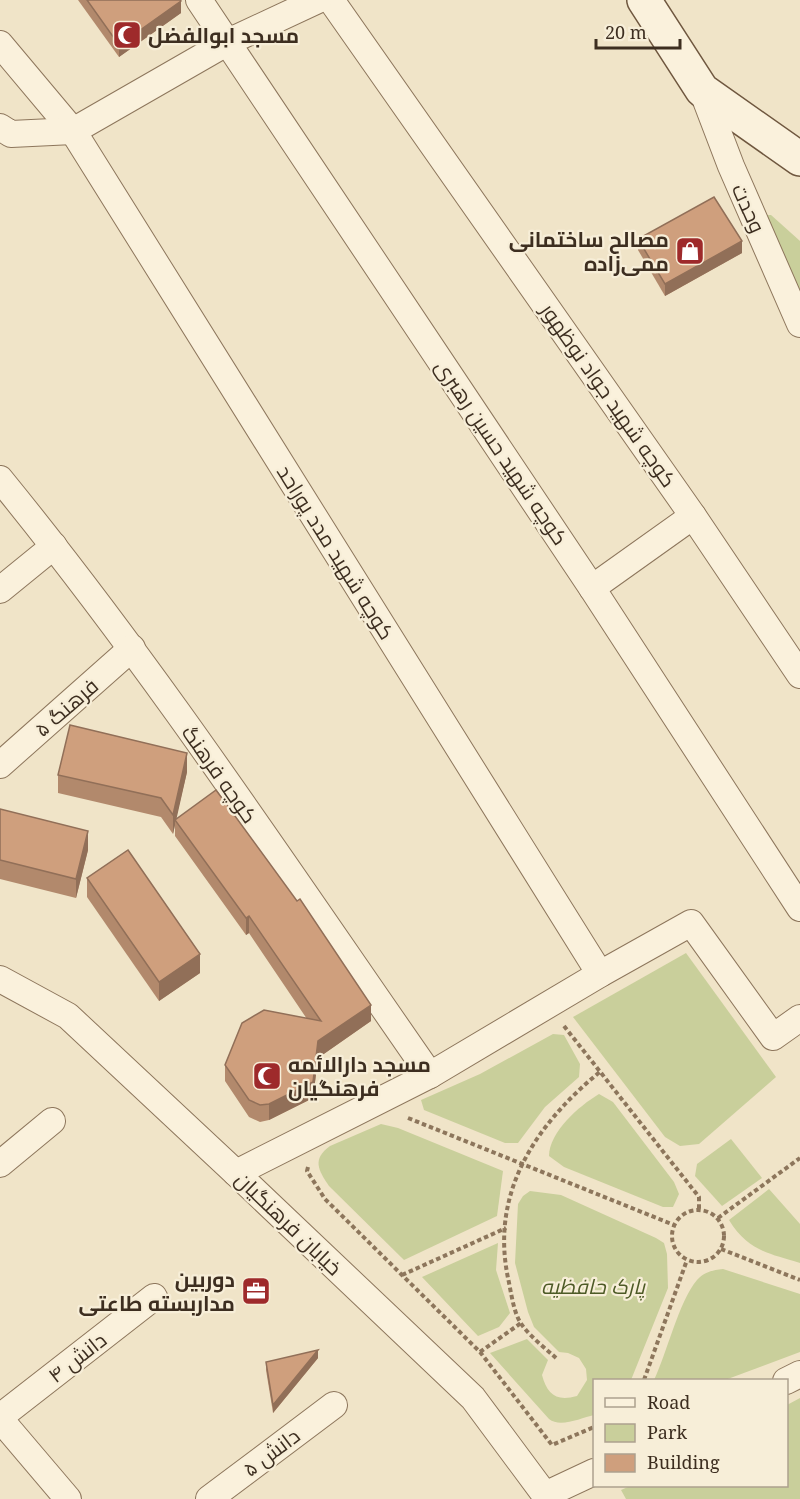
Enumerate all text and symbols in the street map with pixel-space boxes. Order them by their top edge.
scale bar [596,12,680,50]
mosque icon: مسجد ابوالفضل [111,19,143,51]
text: 20 m [605,20,647,44]
place label: مسجد ابوالفضل [148,21,299,49]
street label: وحدت [726,179,772,237]
place label: مصالح ساختمانی ممی‌زاده [509,225,669,277]
shop icon: مصالح ساختمانی ممی‌زاده [674,235,706,267]
street label: کوچه شهید جواد نوظهور [533,297,683,493]
street label: کوچه شهید حسین رهبری [429,354,575,551]
street label: کوچه شهید مدد پوراحد [270,459,401,645]
street label: فرهنگ ۵ [28,671,104,743]
street label: کوچه فرهنگ [175,719,264,829]
place label: مسجد دارالائمه فرهنگیان [288,1050,431,1102]
mosque icon: مسجد دارالائمه فرهنگیان [251,1060,283,1092]
street label: خیابان فرهنگیان [229,1165,349,1281]
place label: دوربین مداربسته طاعتی [78,1265,235,1317]
park label: پارک حافظیه [541,1272,646,1301]
office icon: دوربین مداربسته طاعتی [240,1275,272,1307]
street label: دانش ۴ [42,1325,112,1389]
legend [593,1379,788,1487]
text: Road [647,1390,690,1414]
text: Park [647,1420,687,1444]
street label: دانش ۵ [237,1421,305,1483]
text: Building [647,1450,720,1474]

